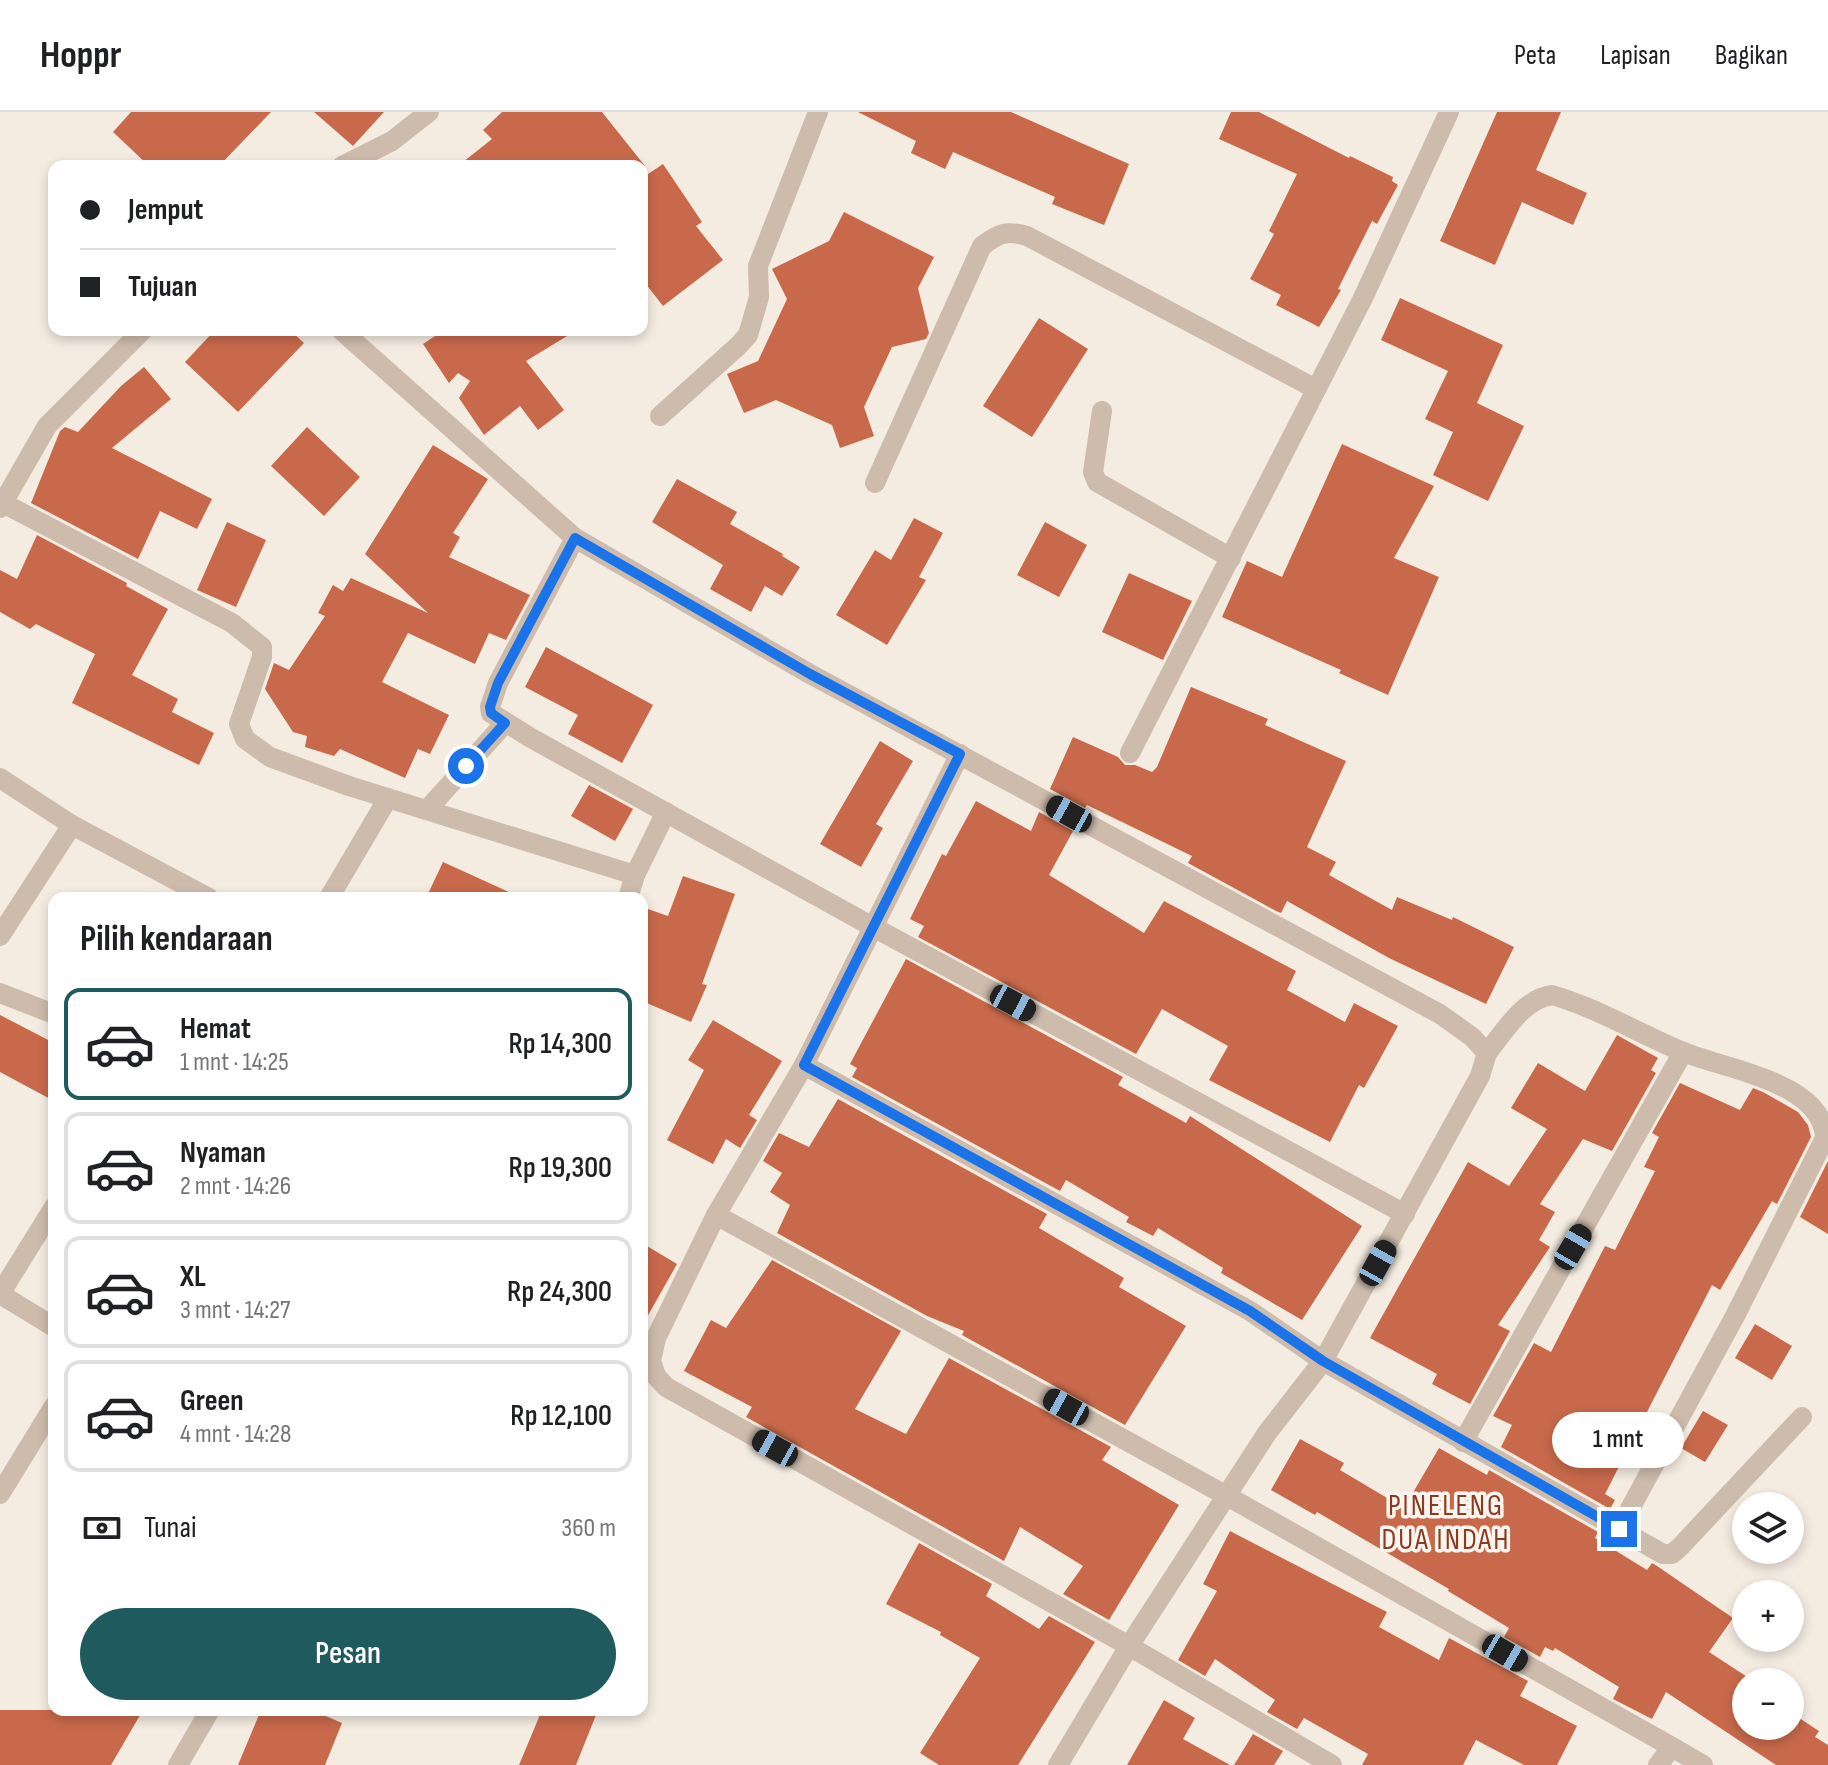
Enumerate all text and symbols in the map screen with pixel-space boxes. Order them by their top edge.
text: Hoppr [40,33,121,78]
text: Peta [1514,39,1556,72]
text: Lapisan [1600,39,1671,72]
text: Bagikan [1715,39,1788,72]
text: Jemput [128,192,203,228]
text: Tujuan [128,269,197,305]
route start [448,748,484,784]
car [1042,792,1096,836]
text: Pilih kendaraan [80,918,273,961]
car [986,981,1040,1025]
icon: car [84,1008,156,1080]
text: Hemat [180,1011,251,1047]
text: Rp 14,300 [508,1026,612,1062]
text: 1 mnt · 14:25 [180,1047,289,1078]
icon: car [84,1132,156,1204]
text: Nyaman [180,1135,266,1171]
text: Rp 19,300 [509,1150,612,1186]
text: 2 mnt · 14:26 [180,1171,291,1202]
car [1551,1220,1595,1274]
car [1356,1236,1400,1290]
icon: car [84,1256,156,1328]
text: XL [180,1259,206,1295]
text: Rp 24,300 [507,1274,612,1310]
text: 3 mnt · 14:27 [180,1295,290,1326]
icon: car [84,1380,156,1452]
text: Green [180,1383,244,1419]
car [1039,1385,1093,1429]
text: Rp 12,100 [510,1398,612,1434]
callout: 1 mnt [1553,1413,1685,1469]
text: 4 mnt · 14:28 [180,1419,291,1450]
text: 1 mnt [1593,1424,1643,1455]
car [748,1426,802,1470]
district label: PINELENG DUA INDAH [1382,1488,1510,1558]
map controls [1732,1492,1804,1740]
button: layers [1732,1492,1804,1564]
icon: cash [80,1506,124,1550]
text: Tunai [144,1510,197,1546]
route end [1601,1511,1637,1547]
text: 360 m [561,1513,616,1544]
button: + [1732,1580,1804,1652]
button: Pesan [80,1608,616,1700]
car [1478,1631,1532,1675]
button: − [1732,1668,1804,1740]

